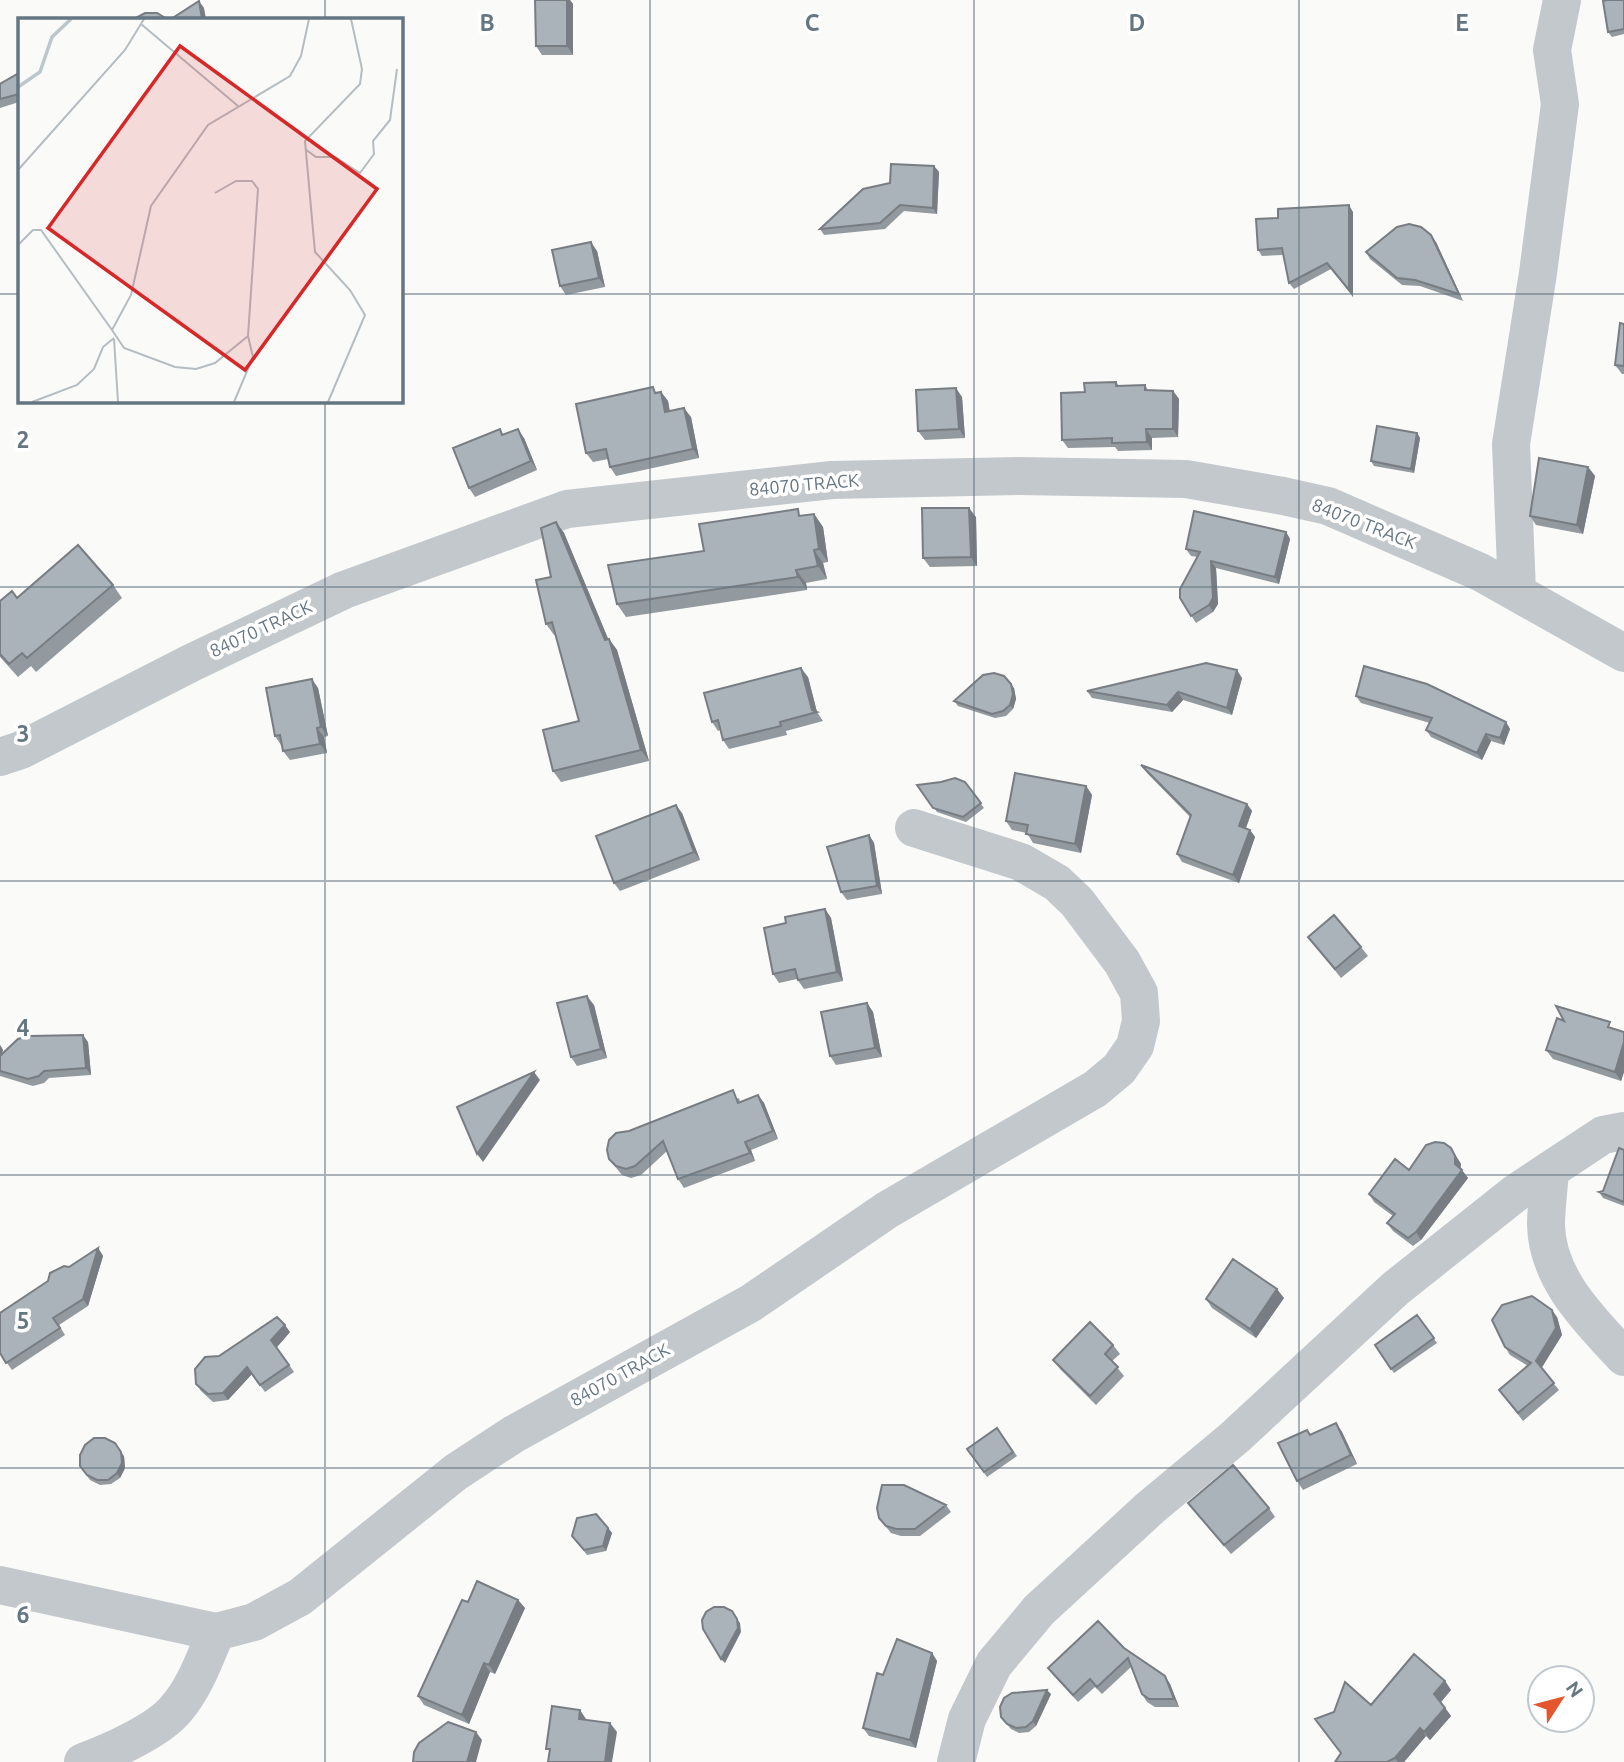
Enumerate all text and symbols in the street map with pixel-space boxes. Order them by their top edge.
text: B [479,10,495,35]
text: C [805,10,820,35]
text: D [1129,10,1145,35]
text: E [1455,10,1469,35]
inset map [18,18,402,402]
text: 2 [17,427,29,452]
street label: 84070 TRACK [748,469,860,499]
street label: 84070 TRACK [1309,494,1419,552]
street label: 84070 TRACK [206,596,315,660]
text: 3 [17,721,29,746]
text: 4 [17,1015,30,1040]
text: 5 [17,1308,29,1333]
street label: 84070 TRACK [566,1339,673,1410]
text: 6 [17,1602,30,1627]
north arrow [1526,1664,1596,1734]
text: N [1562,1677,1588,1701]

